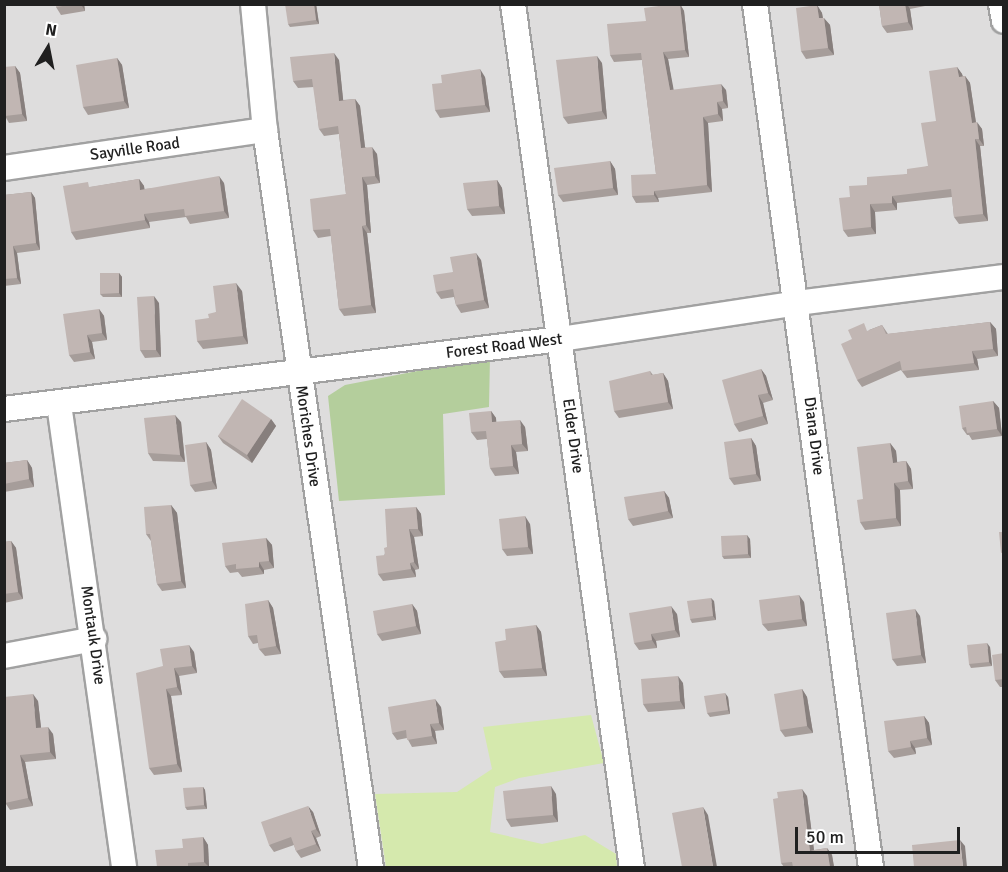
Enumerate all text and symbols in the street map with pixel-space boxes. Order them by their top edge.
north arrow [18,18,78,78]
text: N [44,19,58,41]
street label: Sayville Road [89,133,181,165]
street label: Forest Road West [445,329,563,363]
street label: Moriches Drive [291,384,325,488]
street label: Diana Drive [800,396,828,476]
street label: Elder Drive [558,397,588,475]
street label: Montauk Drive [77,584,109,686]
scale bar [798,815,963,853]
text: 50 m [806,826,844,848]

